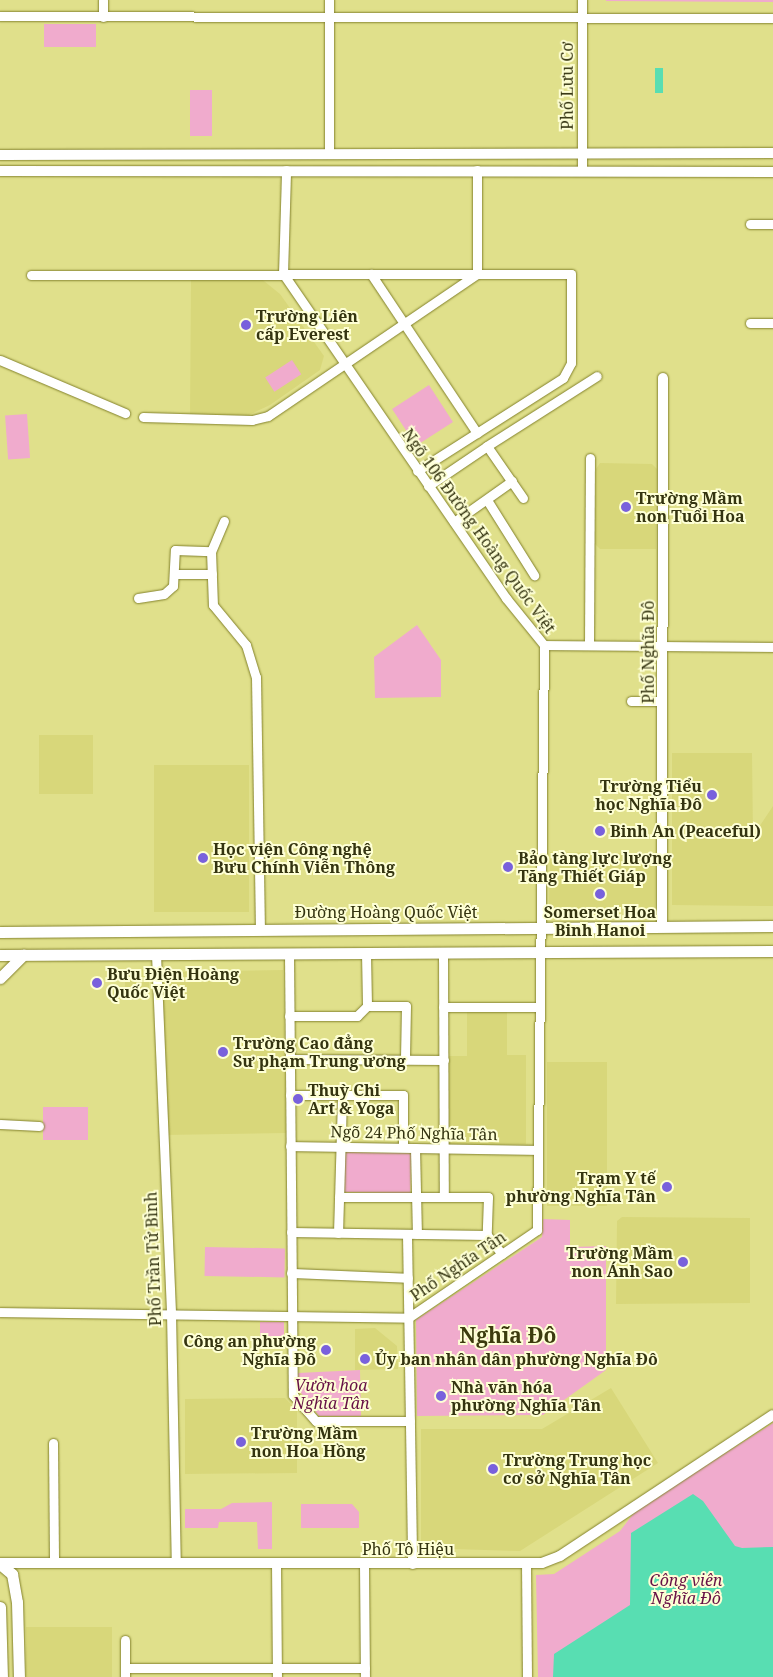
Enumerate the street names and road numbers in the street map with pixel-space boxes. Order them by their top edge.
street label: Phố Lưu Cơ [557,42,577,130]
street label: Ngõ 106 Đường Hoàng Quốc Việt [398,425,560,637]
street label: Phố Nghĩa Đô [638,600,658,704]
street label: Đường Hoàng Quốc Việt [295,902,477,922]
street label: Ngõ 24 Phố Nghĩa Tân [330,1122,498,1144]
street label: Phố Trần Tử Bình [141,1191,165,1327]
street label: Phố Nghĩa Tân [407,1227,509,1305]
street label: Phố Tô Hiệu [362,1539,454,1559]

